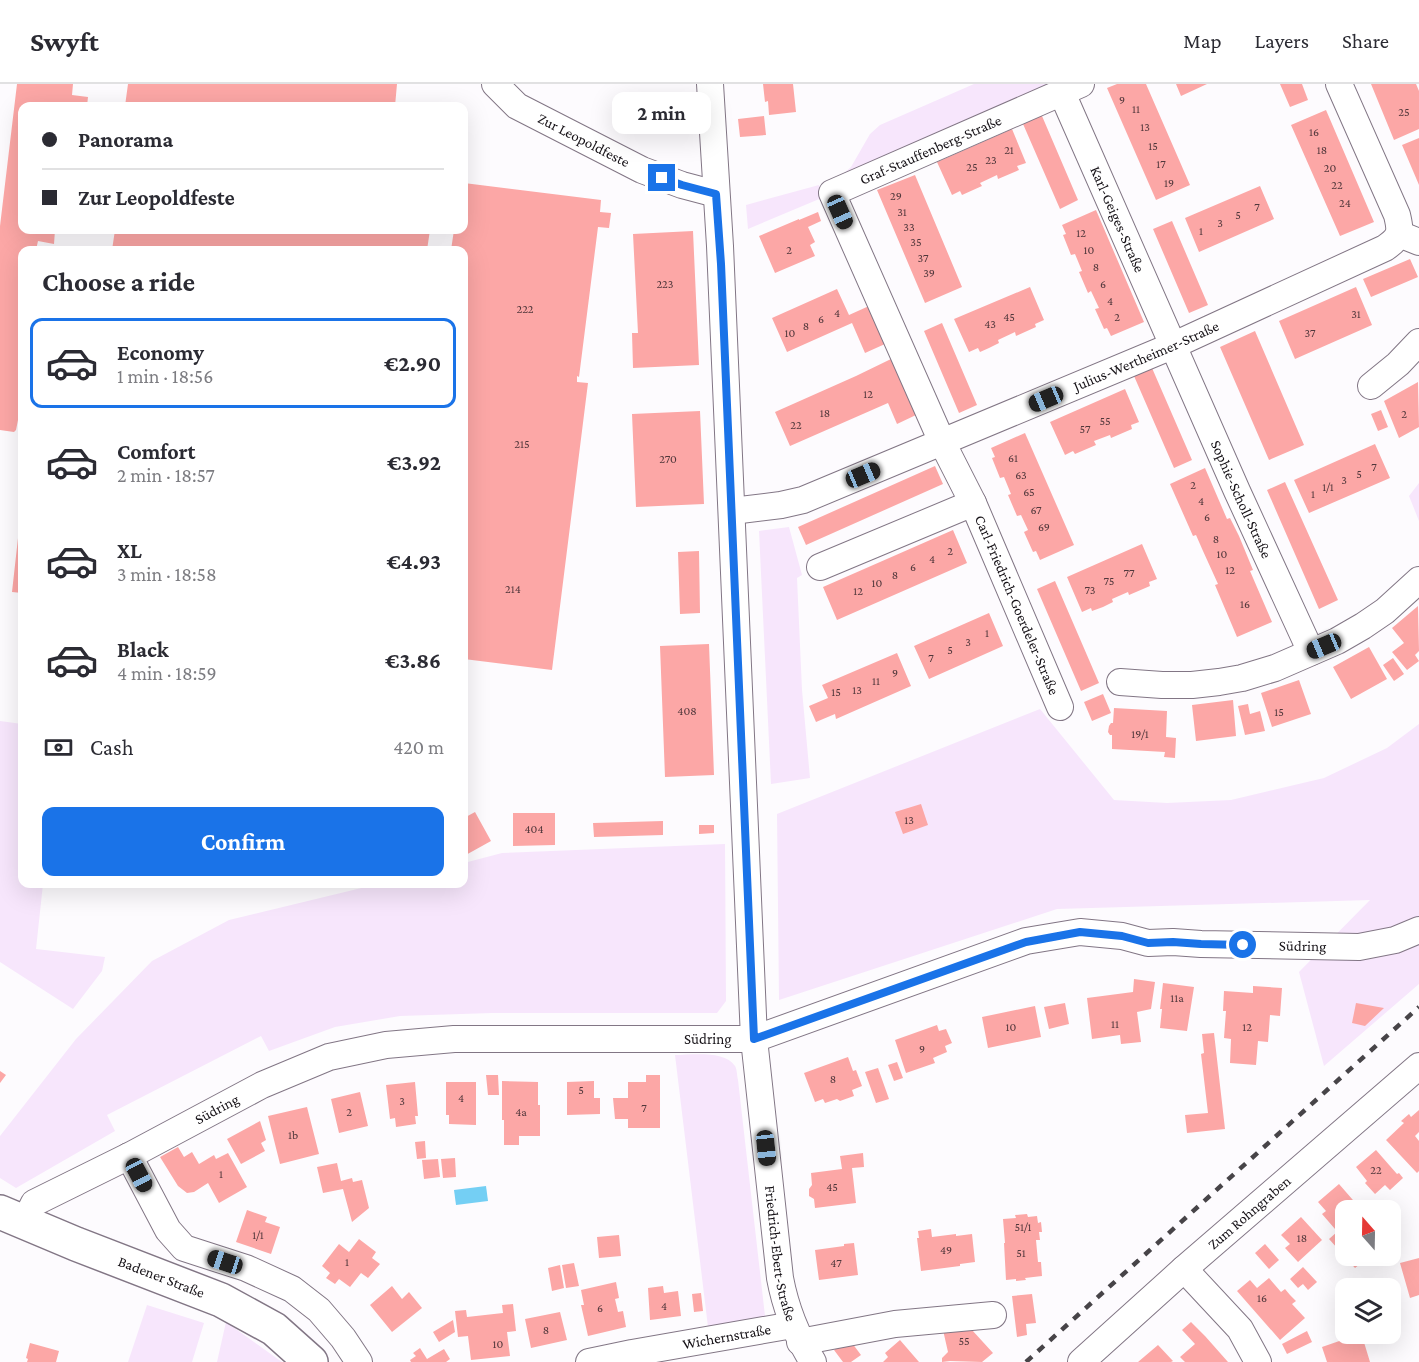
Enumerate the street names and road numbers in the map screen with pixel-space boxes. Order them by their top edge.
street label: Zur Leopoldfeste [535,110,633,170]
street label: Graf-Stauffenberg-Straße [857,112,1004,188]
street label: Karl-Geiges-Straße [1087,164,1148,275]
street label: Julius-Wertheimer-Straße [1069,317,1222,396]
street label: Sophie-Scholl-Straße [1208,438,1275,561]
street label: Carl-Friedrich-Goerdeler-Straße [972,513,1062,698]
street label: Südring [1279,937,1327,955]
street label: Südring [684,1031,732,1048]
street label: Südring [192,1091,242,1127]
street label: Zum Rohngraben [1205,1173,1294,1253]
street label: Friedrich-Ebert-Straße [762,1185,799,1324]
street label: Badener Straße [116,1253,207,1301]
street label: Wichernstraße [681,1321,773,1352]

